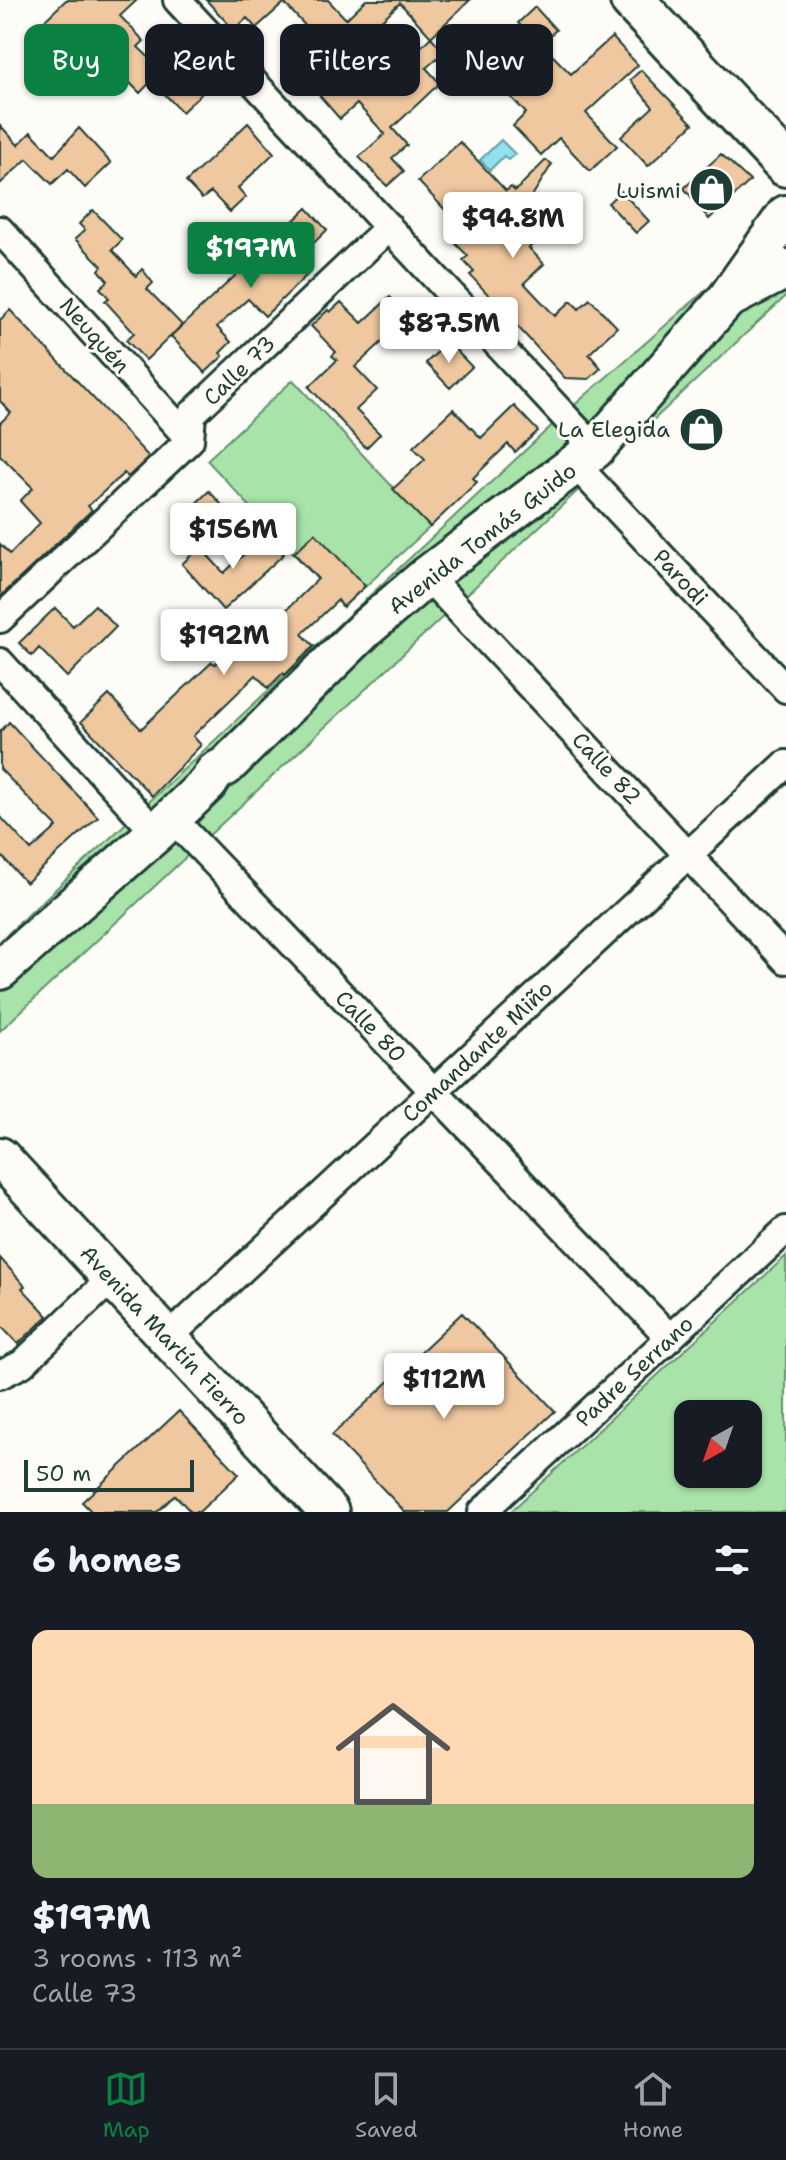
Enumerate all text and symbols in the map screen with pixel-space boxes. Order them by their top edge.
chip: Buy [24,24,129,96]
chip: Rent [145,24,264,96]
chip: Filters [280,24,420,96]
chip: New [436,24,553,96]
shop icon: Luismi [688,166,736,214]
place label: Luismi [616,176,681,205]
pin: $94.8M [448,192,578,260]
text: $94.8M [461,200,565,235]
pin: $197M [195,222,307,290]
text: $197M [206,230,296,265]
street label: Neuquén [53,291,136,379]
pin: $87.5M [384,297,514,365]
text: $87.5M [398,305,500,340]
street label: Calle 73 [197,329,281,412]
shop icon: La Elegida [677,405,725,453]
place label: La Elegida [558,415,670,444]
street label: Avenida Tomás Guido [382,456,582,621]
pin: $156M [177,503,289,571]
text: $156M [188,511,278,546]
street label: Parodi [647,543,714,612]
pin: $192M [168,609,280,677]
text: $192M [179,617,269,652]
street label: Calle 82 [566,726,648,811]
street label: Comandante Miño [396,974,559,1129]
street label: Calle 80 [329,984,412,1069]
street label: Avenida Martín Fierro [74,1239,256,1432]
street label: Padre Serrano [569,1309,699,1433]
pin: $112M [388,1353,500,1421]
text: $112M [402,1361,486,1396]
north arrow [674,1400,762,1488]
map controls [674,1400,762,1488]
scale bar [24,1456,194,1492]
text: 50 m [36,1459,91,1488]
text: 6 homes [32,1537,181,1583]
icon: filters [710,1538,754,1582]
icon: home [321,1682,465,1826]
text: $197M [32,1894,151,1940]
text: 3 rooms · 113 m² [32,1940,243,1975]
text: Calle 73 [32,1975,137,2010]
tab: Map [103,2067,150,2144]
tab: Saved [355,2067,418,2144]
tab: Home [623,2067,683,2144]

